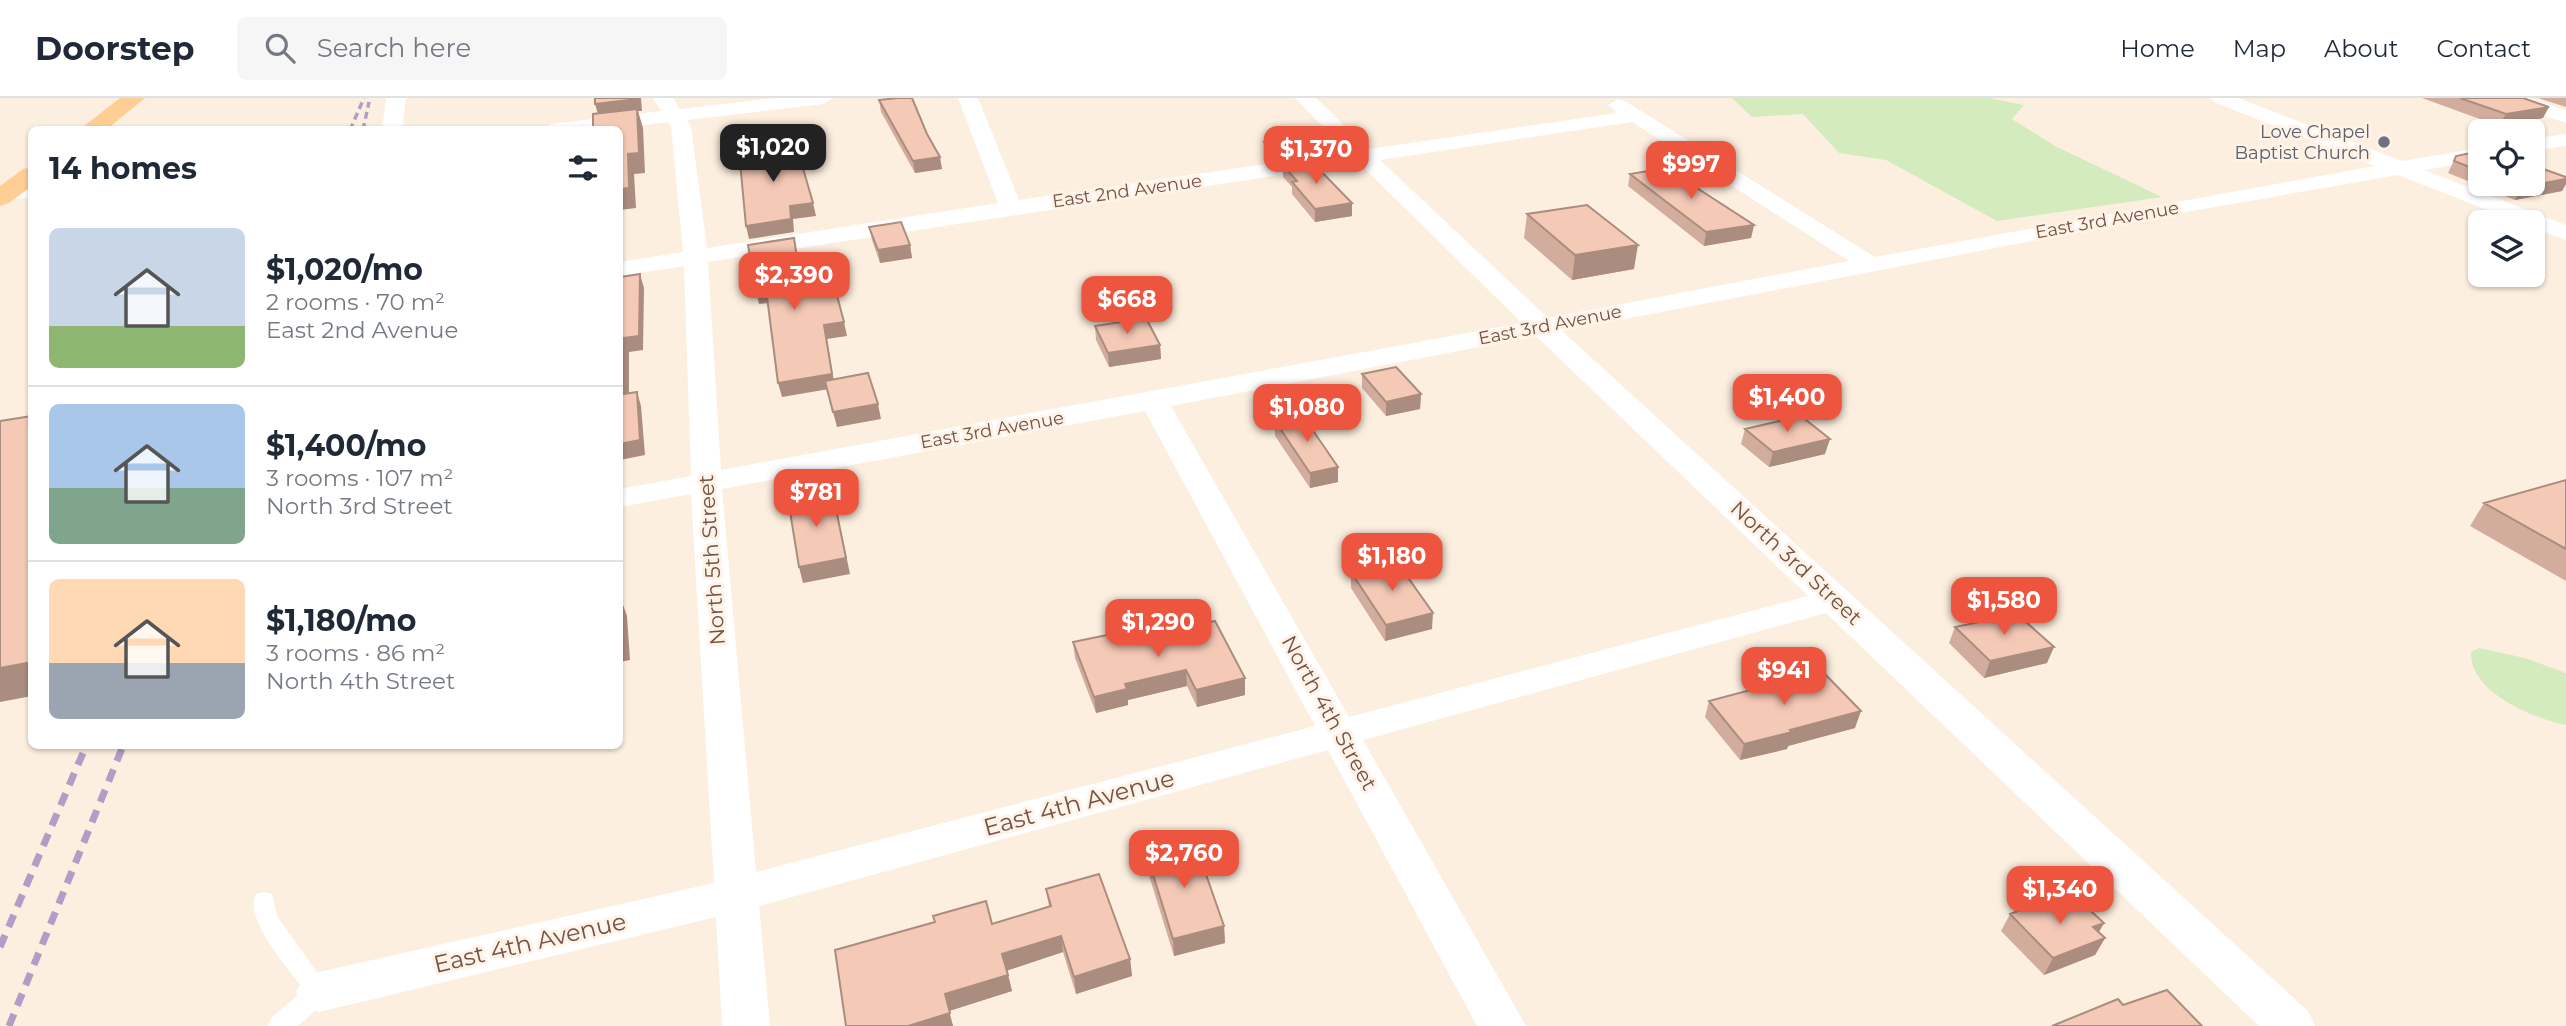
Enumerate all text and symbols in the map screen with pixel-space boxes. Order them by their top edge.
search box [237,17,727,80]
text: Doorstep [35,28,195,68]
icon: search [261,29,299,67]
text: Search here [317,32,471,64]
text: Home [2120,34,2195,63]
text: Map [2233,34,2286,63]
text: About [2324,34,2398,63]
text: Contact [2436,34,2531,63]
map controls [2468,119,2545,287]
button: locate [2468,119,2545,196]
place label: Love Chapel Baptist Church [2234,121,2370,164]
pin: $1,020 [716,125,830,184]
pin: $1,370 [1259,126,1373,186]
text: $1,020 [736,133,810,161]
marker: Love Chapel Baptist Church [2376,134,2392,150]
text: $1,370 [1280,135,1352,163]
pin: $997 [1650,141,1732,201]
icon: filters [564,149,602,187]
text: 14 homes [49,150,197,187]
text: $997 [1662,150,1720,178]
street label: East 2nd Avenue [1051,170,1203,212]
street label: East 3rd Avenue [2034,197,2181,243]
button: layers [2468,210,2545,287]
text: $1,020/mo [266,251,423,288]
pin: $2,390 [737,252,851,312]
icon: home [105,256,189,340]
text: $2,390 [755,261,833,289]
pin: $668 [1086,276,1168,336]
text: $668 [1097,285,1157,313]
text: 2 rooms · 70 m² [266,288,445,316]
street label: East 3rd Avenue [1477,300,1624,350]
text: East 2nd Avenue [266,316,458,344]
pin: $1,400 [1730,374,1844,434]
text: $1,400 [1749,383,1825,411]
pin: $1,080 [1250,384,1364,444]
text: $1,080 [1269,393,1345,421]
street label: East 3rd Avenue [919,407,1066,453]
text: $1,400/mo [266,427,426,464]
icon: home [105,432,189,516]
text: 3 rooms · 107 m² [266,464,453,492]
pin: $781 [775,470,857,529]
street label: North 5th Street [693,474,730,646]
text: $781 [790,478,842,506]
text: North 3rd Street [266,492,453,520]
street label: North 3rd Street [1725,495,1867,630]
pin: $1,180 [1335,533,1449,593]
text: $1,180 [1358,542,1426,570]
pin: $1,580 [1947,578,2061,637]
text: $1,580 [1967,586,2041,614]
pin: $1,290 [1101,600,1215,659]
text: $1,180/mo [266,602,416,639]
icon: home [105,607,189,691]
text: $1,290 [1121,608,1195,636]
street label: North 4th Street [1277,631,1382,794]
text: 3 rooms · 86 m² [266,639,445,667]
pin: $941 [1743,648,1825,707]
text: $941 [1757,656,1811,684]
text: North 4th Street [266,667,455,695]
street label: East 4th Avenue [980,763,1178,842]
pin: $2,760 [1127,830,1241,890]
text: $2,760 [1145,839,1223,867]
pin: $1,340 [2003,866,2117,926]
text: $1,340 [2023,875,2097,903]
street label: East 4th Avenue [431,906,629,979]

